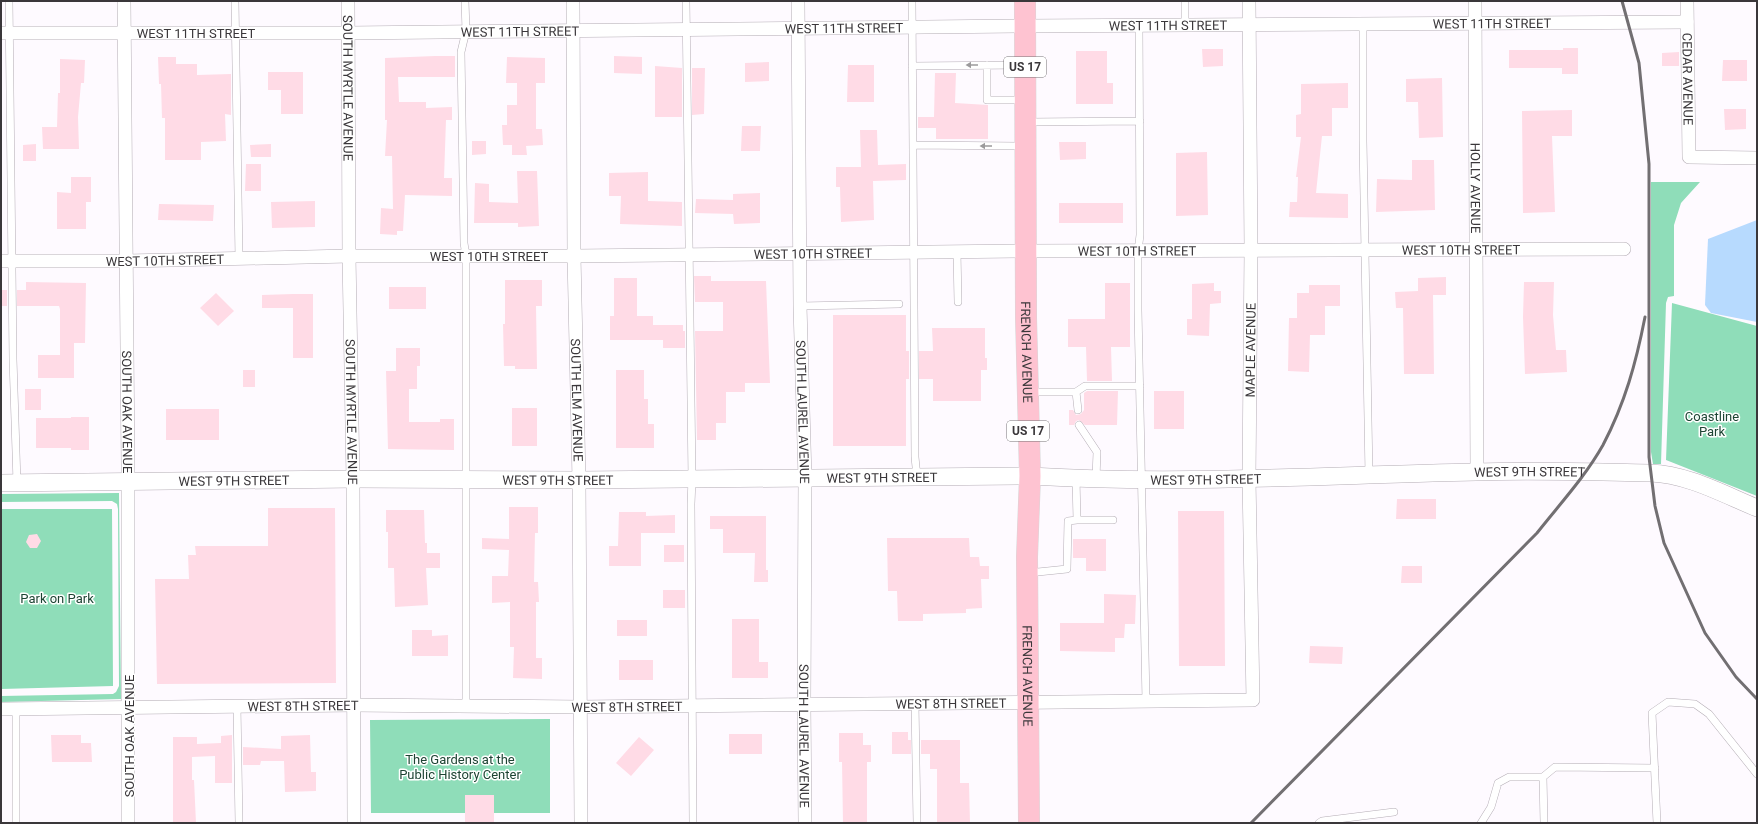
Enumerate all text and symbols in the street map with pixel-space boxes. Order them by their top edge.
street label: SOUTH MYRTLE AVENUE [341,15,356,161]
street label: WEST 11TH STREET [1433,15,1551,31]
street label: WEST 11TH STREET [1109,17,1227,33]
street label: WEST 11TH STREET [785,20,904,36]
street label: WEST 11TH STREET [461,23,580,39]
street label: WEST 11TH STREET [137,26,255,41]
street label: CEDAR AVENUE [1680,33,1696,125]
road number: US 17 [1004,57,1046,77]
one-way arrow [965,62,978,68]
one-way arrow [979,143,992,149]
street label: HOLLY AVENUE [1468,143,1483,233]
street label: WEST 10TH STREET [1402,242,1520,257]
street label: WEST 10TH STREET [1078,243,1196,258]
street label: WEST 10TH STREET [754,245,872,262]
street label: WEST 10TH STREET [430,249,548,264]
street label: WEST 10TH STREET [106,251,225,269]
street label: FRENCH AVENUE [1018,301,1036,403]
street label: MAPLE AVENUE [1242,303,1258,397]
street label: SOUTH ELM AVENUE [568,338,586,462]
street label: SOUTH MYRTLE AVENUE [343,339,361,485]
street label: SOUTH LAUREL AVENUE [793,340,813,484]
street label: SOUTH OAK AVENUE [120,351,136,473]
park label: Coastline Park [1685,409,1739,439]
road number: US 17 [1007,421,1049,441]
street label: WEST 9TH STREET [1474,464,1586,480]
street label: WEST 9TH STREET [826,469,938,485]
street label: WEST 9TH STREET [1150,471,1262,487]
street label: WEST 9TH STREET [178,472,290,488]
street label: WEST 9TH STREET [502,472,614,488]
park label: Park on Park [20,591,94,606]
street label: FRENCH AVENUE [1020,625,1036,727]
street label: SOUTH LAUREL AVENUE [796,664,812,808]
street label: SOUTH OAK AVENUE [122,675,137,797]
street label: WEST 8TH STREET [895,695,1007,711]
street label: WEST 8TH STREET [247,697,359,714]
street label: WEST 8TH STREET [571,698,683,715]
park label: The Gardens at the Public History Center [399,752,521,782]

